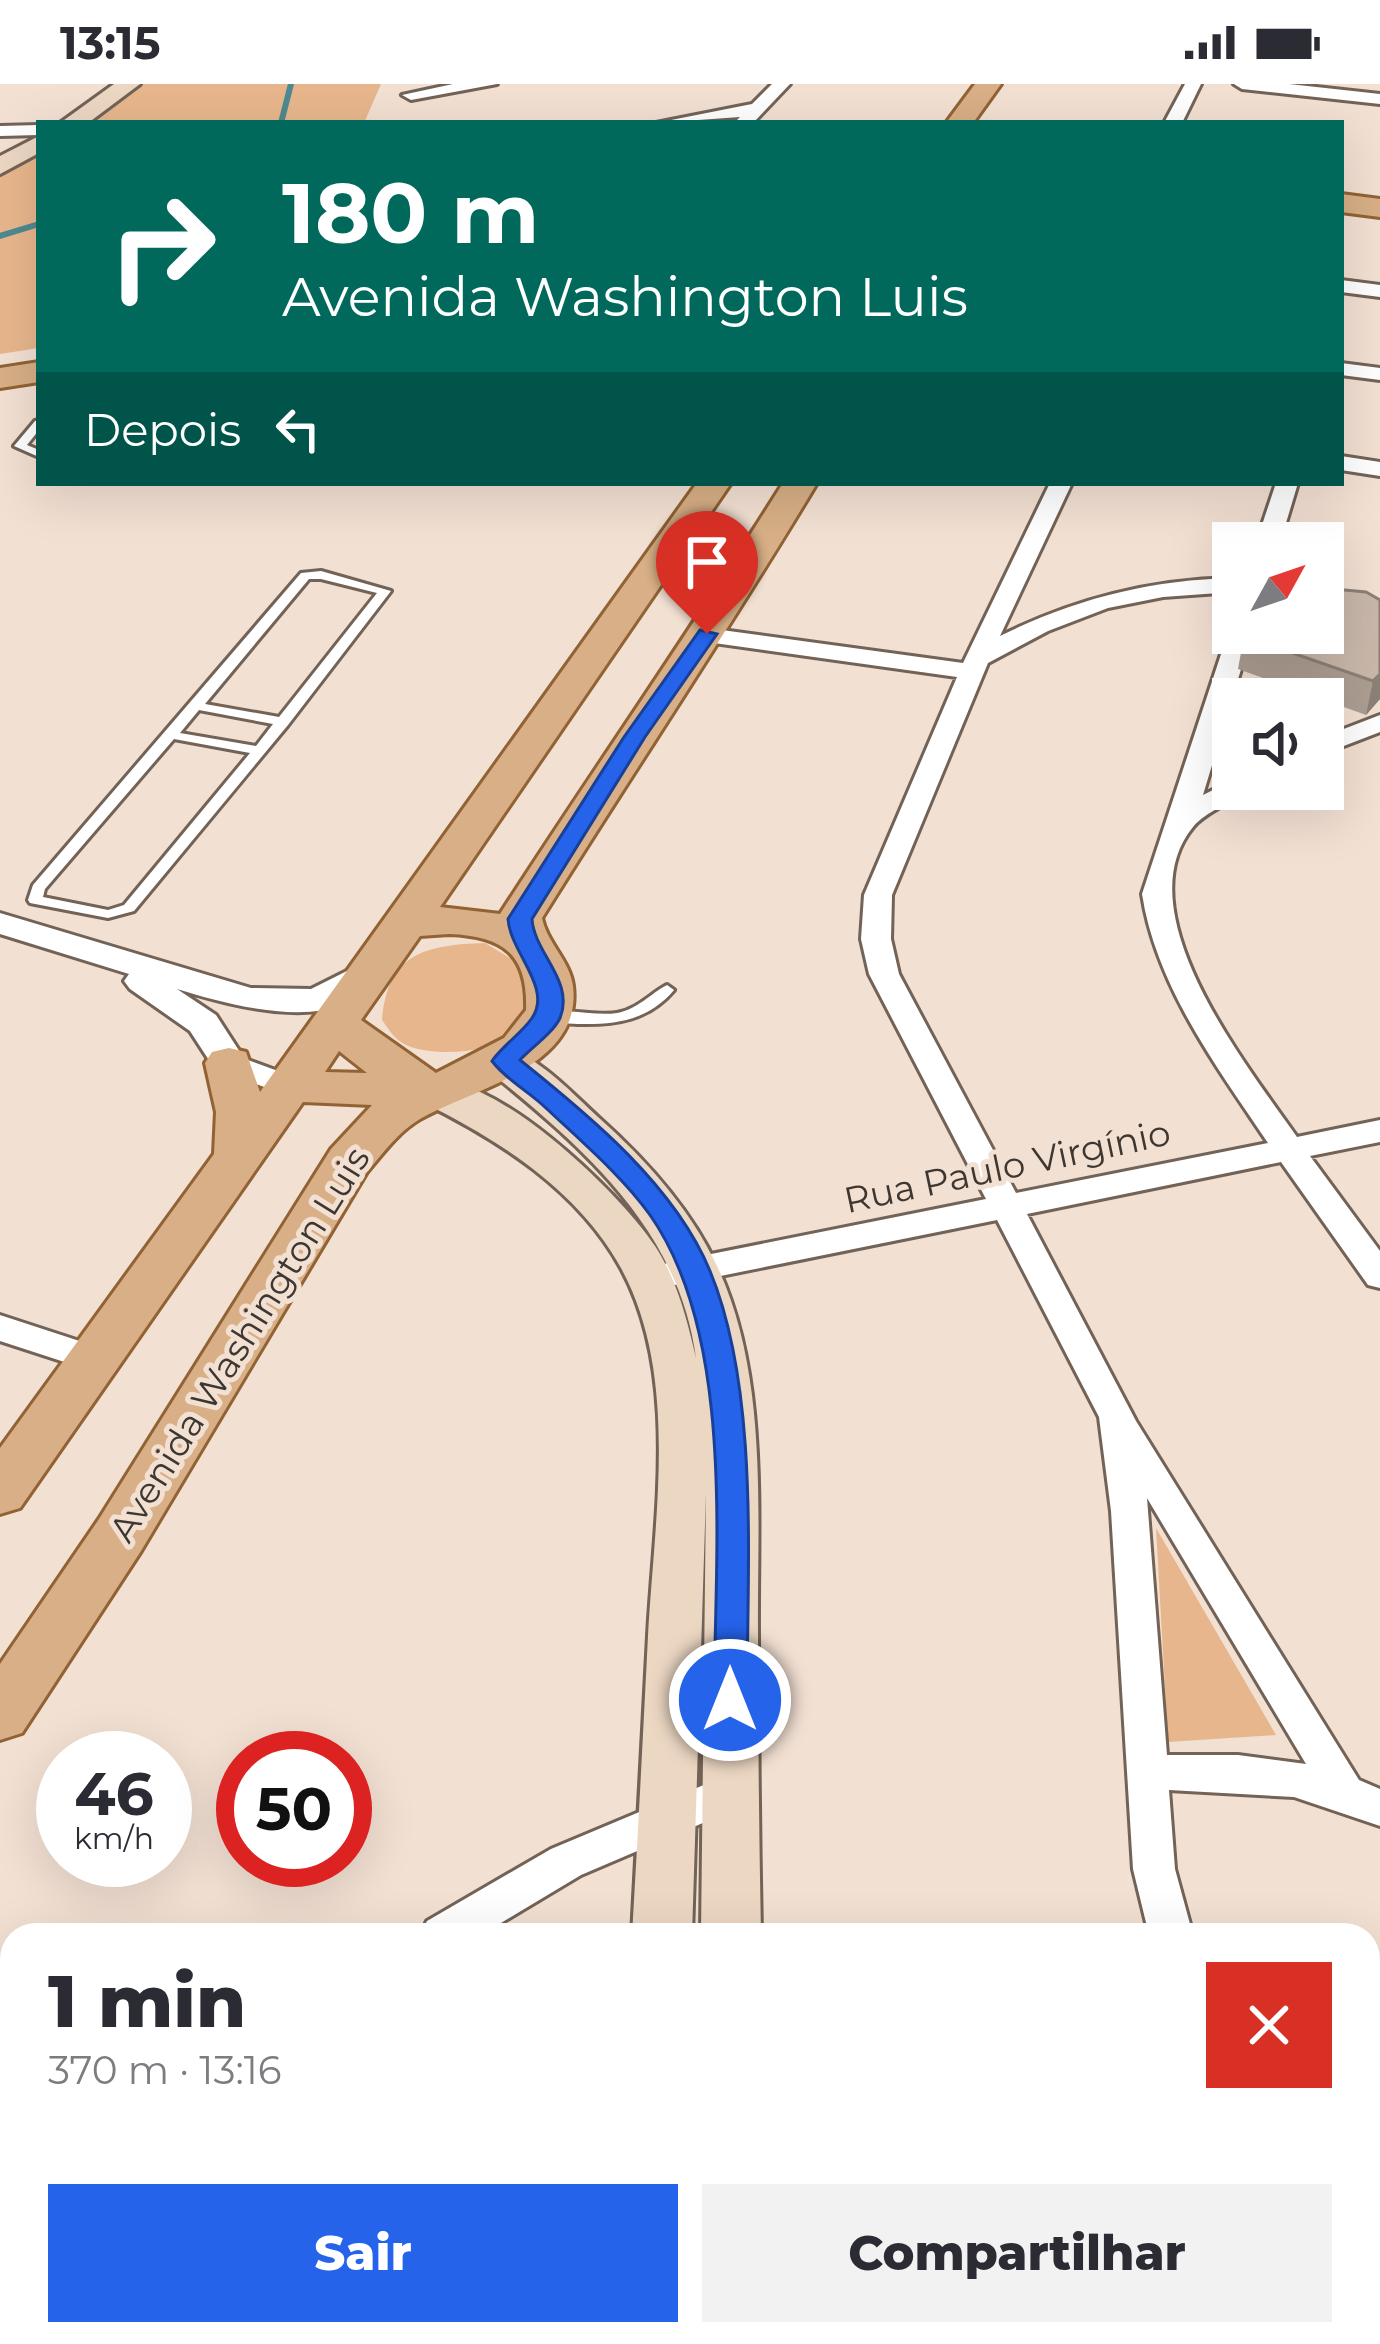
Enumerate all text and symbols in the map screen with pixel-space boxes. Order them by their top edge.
text: 13:15 [60,15,161,70]
text: 180 m [282,162,539,264]
icon: right [84,168,240,324]
text: Avenida Washington Luis [282,264,968,330]
icon: left [265,396,331,462]
text: Depois [84,402,241,457]
pin [656,511,758,634]
north arrow [1212,522,1344,654]
map controls [1212,522,1344,810]
icon: arrive [674,529,740,595]
button: sound [1212,678,1344,810]
street label: Rua Paulo Virgínio [840,1110,1174,1222]
street label: Avenida Washington Luis [99,1138,379,1550]
position arrow [667,1637,793,1763]
speed limit sign: 50 [216,1731,372,1887]
text: 46 [74,1757,154,1830]
text: km/h [74,1820,154,1857]
text: 1 min [48,1957,246,2045]
button: close [1206,1962,1332,2088]
text: 370 m · 13:16 [48,2046,282,2094]
button: Sair [48,2184,678,2322]
button: Compartilhar [702,2184,1332,2322]

